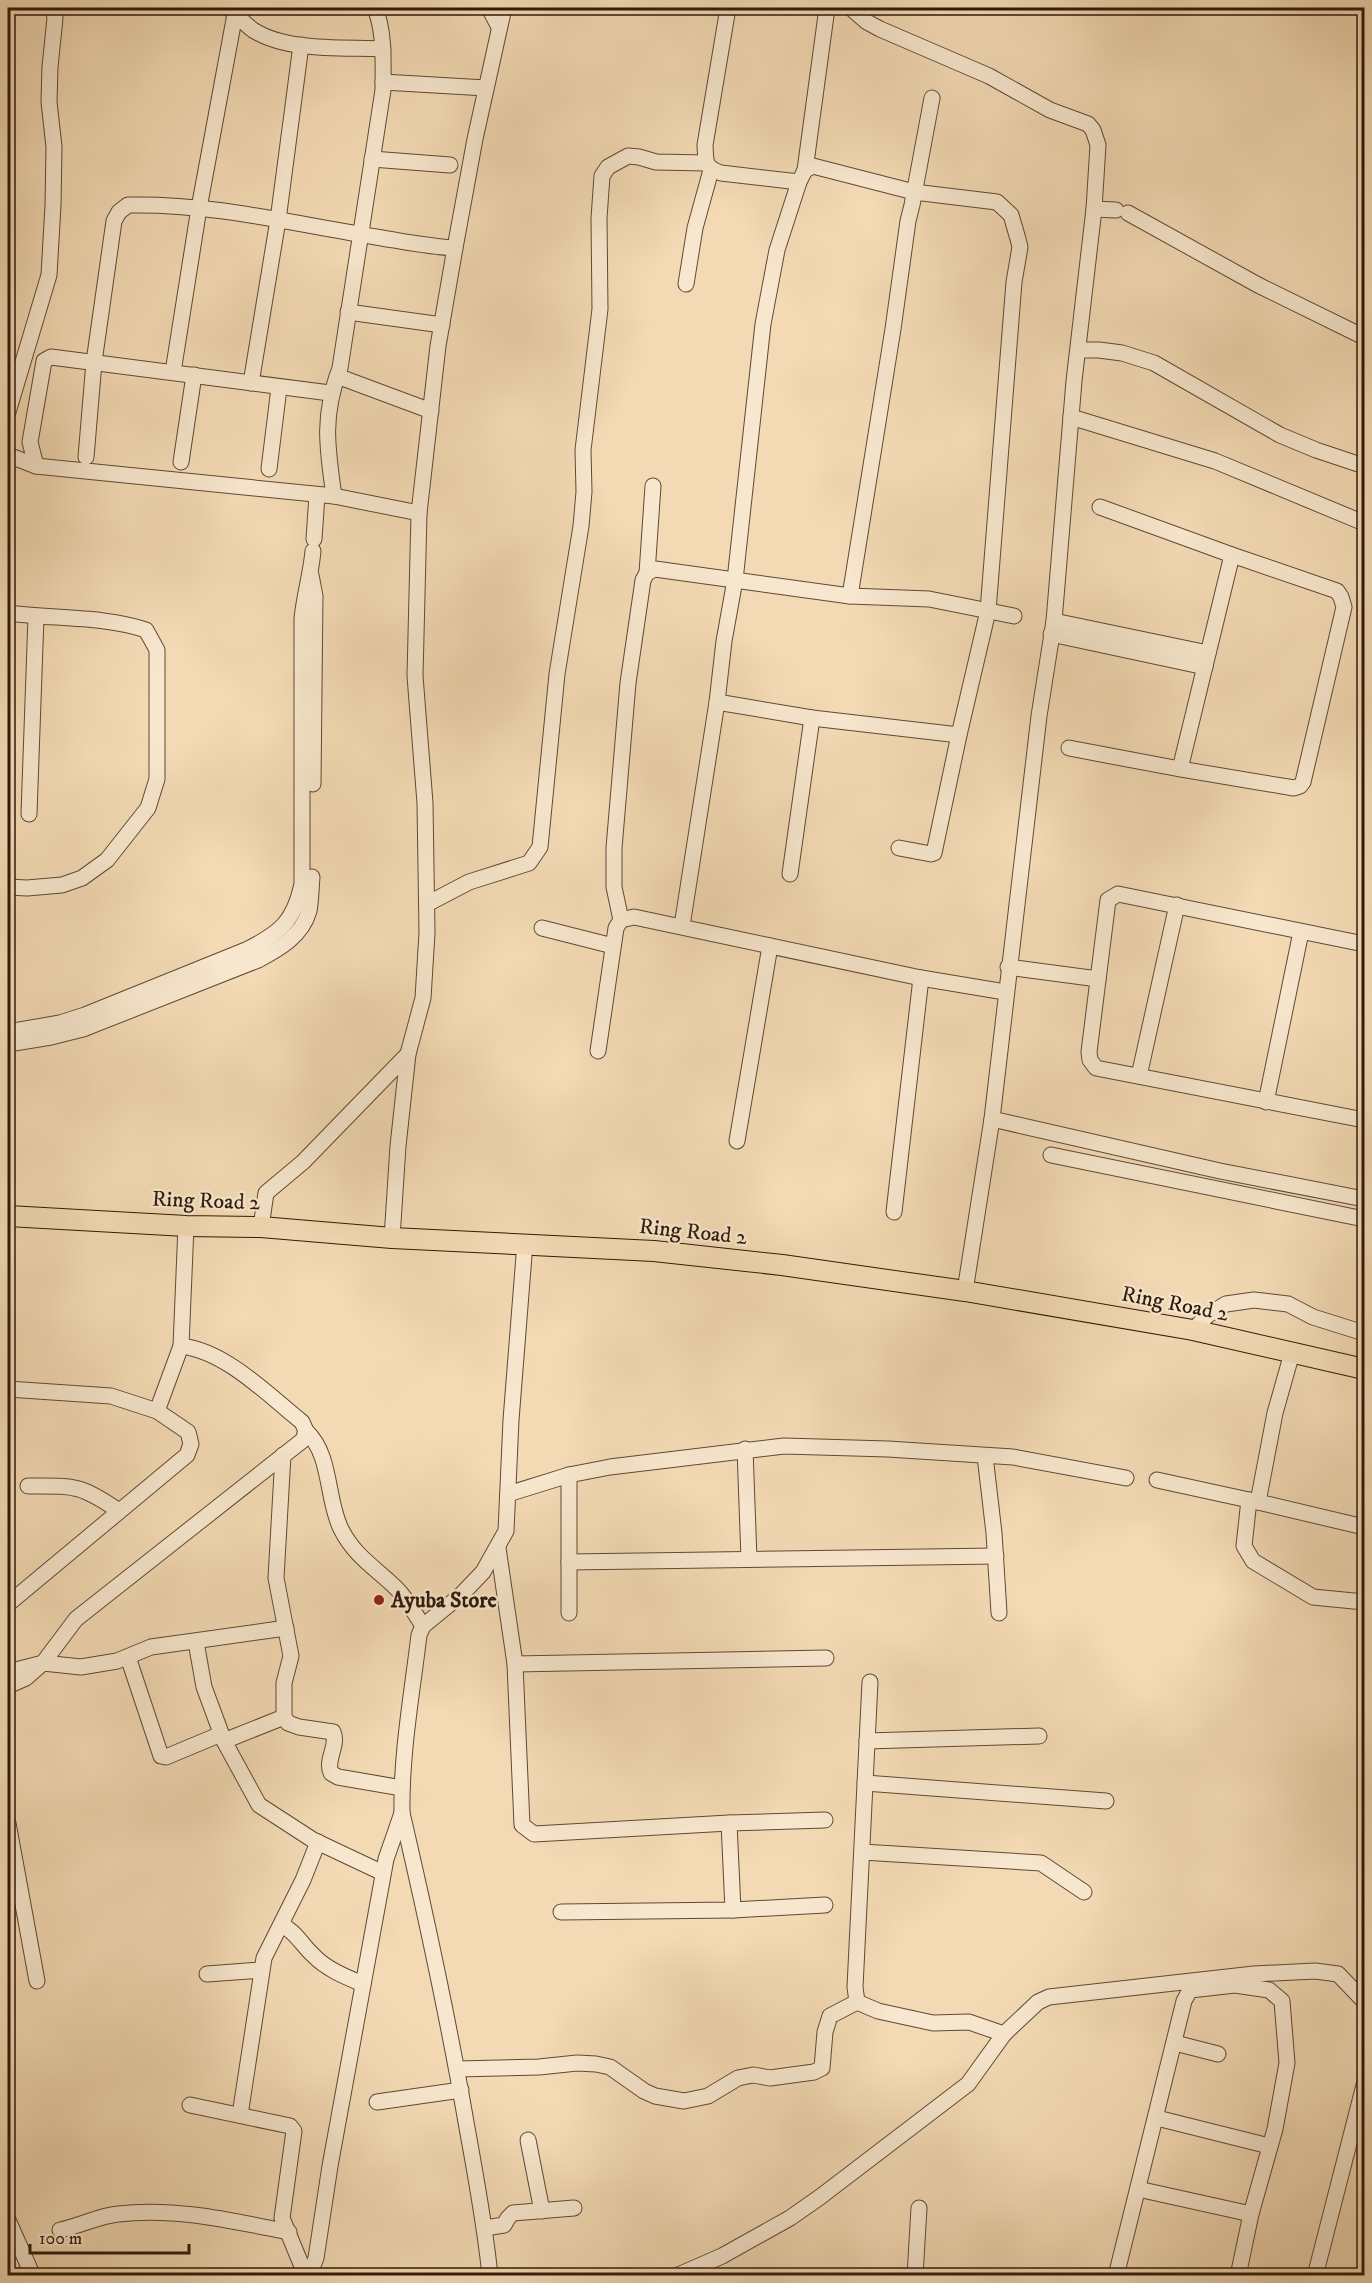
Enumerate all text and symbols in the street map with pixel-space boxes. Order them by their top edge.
street label: Ring Road 2 [151,1186,261,1216]
street label: Ring Road 2 [638,1213,748,1251]
street label: Ring Road 2 [1119,1280,1231,1328]
place label: Ayuba Store [390,1587,497,1614]
marker: Ayuba Store [372,1593,386,1607]
scale bar [30,2217,189,2255]
text: 100 m [39,2228,82,2250]

